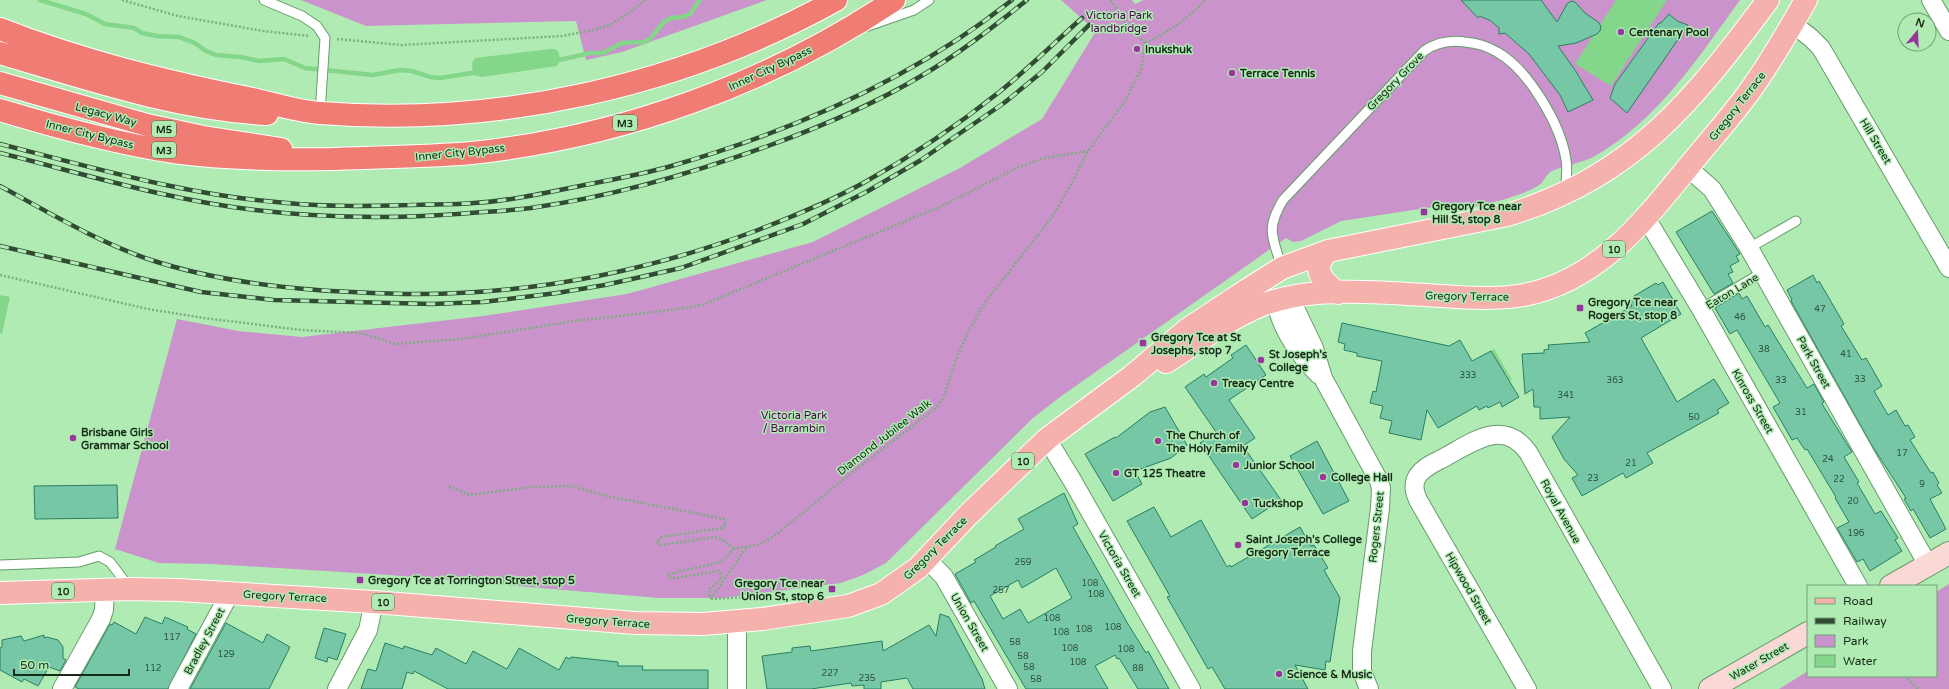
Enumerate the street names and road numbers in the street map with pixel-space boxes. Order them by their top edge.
street label: Inner City Bypass [727,44,814,93]
street label: Gregory Grove [1364,49,1426,113]
street label: Gregory Terrace [1706,69,1768,143]
street label: Legacy Way [74,100,138,129]
road number: M3 [613,115,637,131]
street label: Hill Street [1857,116,1894,166]
street label: Inner City Bypass [45,117,135,152]
road number: M5 [152,121,176,137]
street label: Inner City Bypass [415,141,506,164]
road number: M3 [152,142,176,158]
road number: 10 [1603,241,1625,257]
street label: Eaton Lane [1704,271,1761,312]
street label: Gregory Terrace [1425,289,1509,304]
street label: Park Street [1794,334,1833,391]
street label: Kinross Street [1729,367,1776,436]
street label: Diamond Jubilee Walk [835,397,934,478]
road number: 10 [1012,453,1034,469]
street label: Royal Avenue [1538,477,1584,546]
street label: Rogers Street [1366,491,1387,563]
street label: Gregory Terrace [901,514,970,583]
street label: Victoria Street [1095,529,1144,600]
street label: Hipwood Street [1443,550,1494,627]
road number: 10 [52,583,74,599]
street label: Gregory Terrace [243,588,327,605]
street label: Union Street [948,591,992,654]
road number: 10 [372,594,394,610]
street label: Bradley Street [181,606,228,677]
street label: Gregory Terrace [566,612,650,631]
street label: Water Street [1728,639,1791,683]

